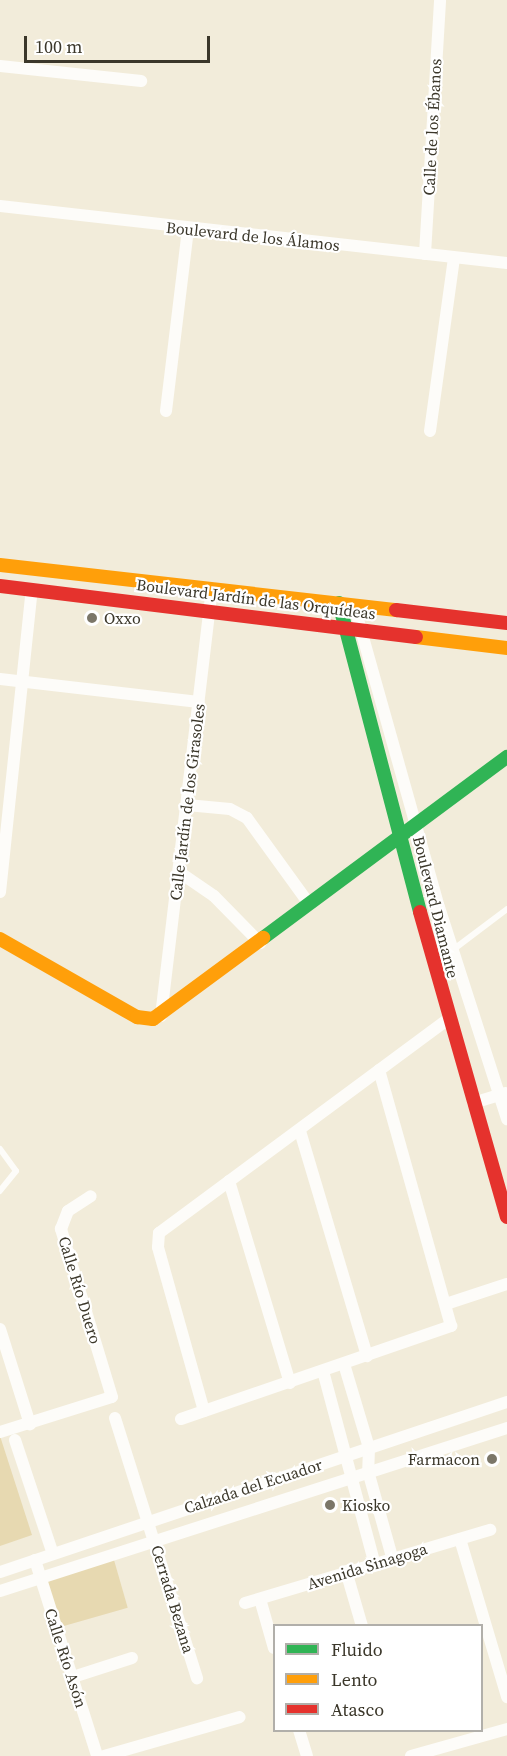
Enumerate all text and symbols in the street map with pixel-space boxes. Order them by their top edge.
scale bar [27,24,213,62]
text: 100 m [35,34,82,59]
street label: Calle de los Ébanos [419,58,445,196]
street label: Boulevard de los Álamos [165,217,341,255]
street label: Boulevard Jardín de las Orquídeas [135,575,377,623]
place label: Oxxo [104,608,141,628]
marker: Oxxo [85,611,99,625]
street label: Calle Jardín de los Girasoles [165,702,209,902]
street label: Boulevard Diamante [409,834,463,980]
street label: Calle Río Duero [55,1234,105,1346]
place label: Farmacon [408,1449,480,1469]
marker: Farmacon [485,1452,499,1466]
street label: Calzada del Ecuador [181,1455,325,1517]
place label: Kiosko [342,1495,390,1515]
marker: Kiosko [323,1498,337,1512]
street label: Avenida Sinagoga [305,1539,429,1593]
street label: Cerrada Bezana [147,1543,199,1655]
street label: Calle Río Asón [41,1606,91,1710]
legend [273,1624,483,1732]
text: Fluido [331,1637,383,1662]
text: Lento [331,1667,377,1692]
text: Atasco [331,1697,384,1722]

